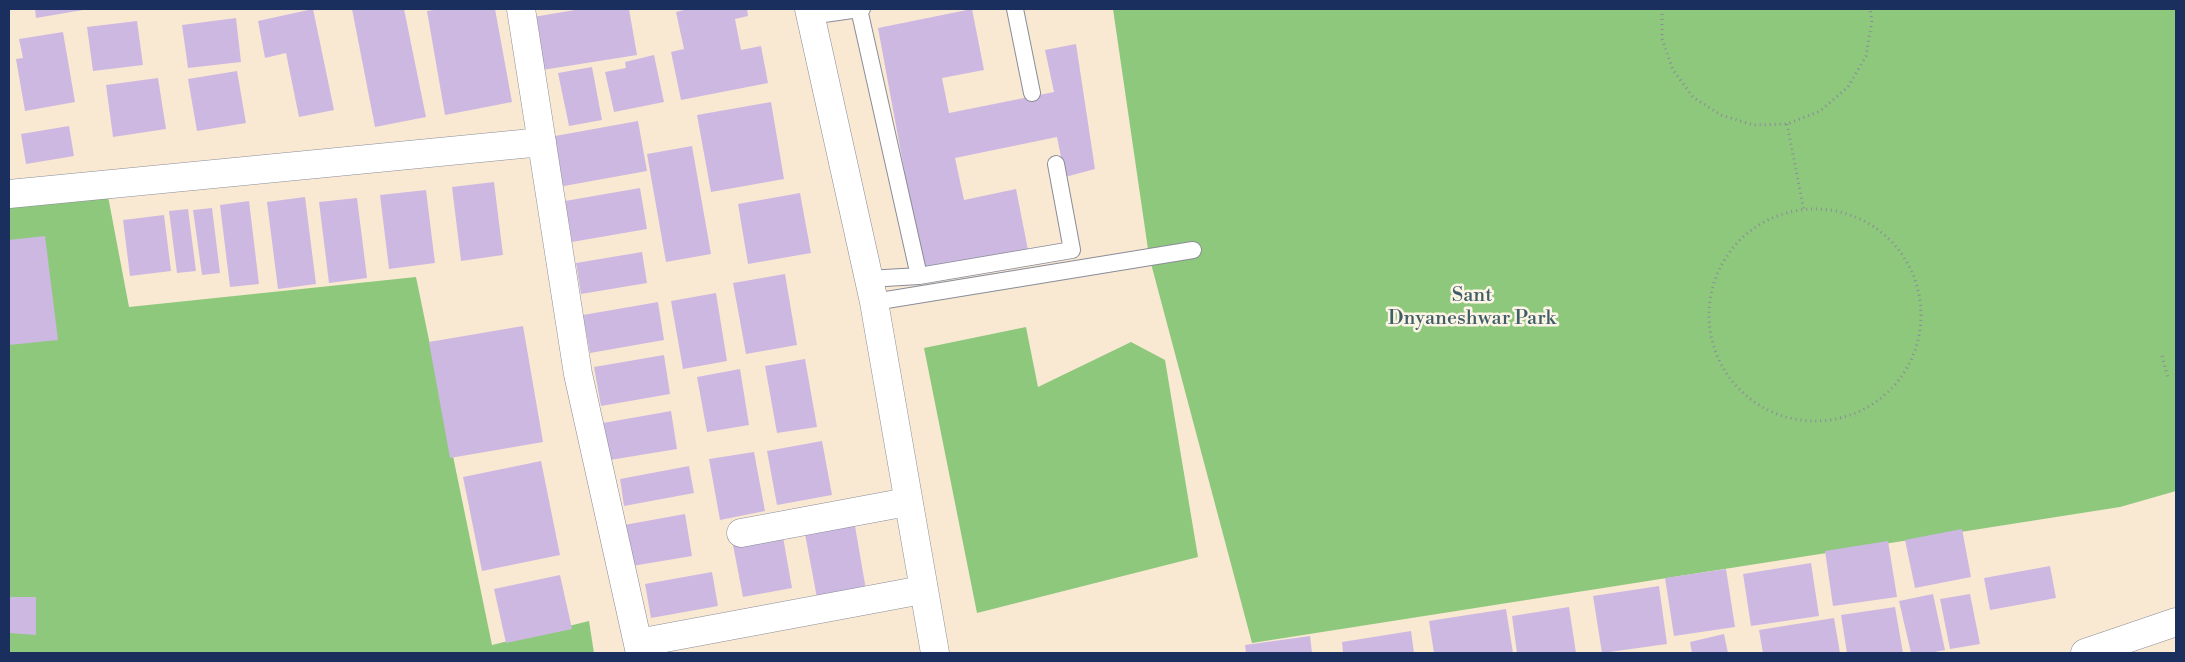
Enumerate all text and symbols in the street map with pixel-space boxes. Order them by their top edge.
park label: Sant Dnyaneshwar Park [1388,284,1556,331]

